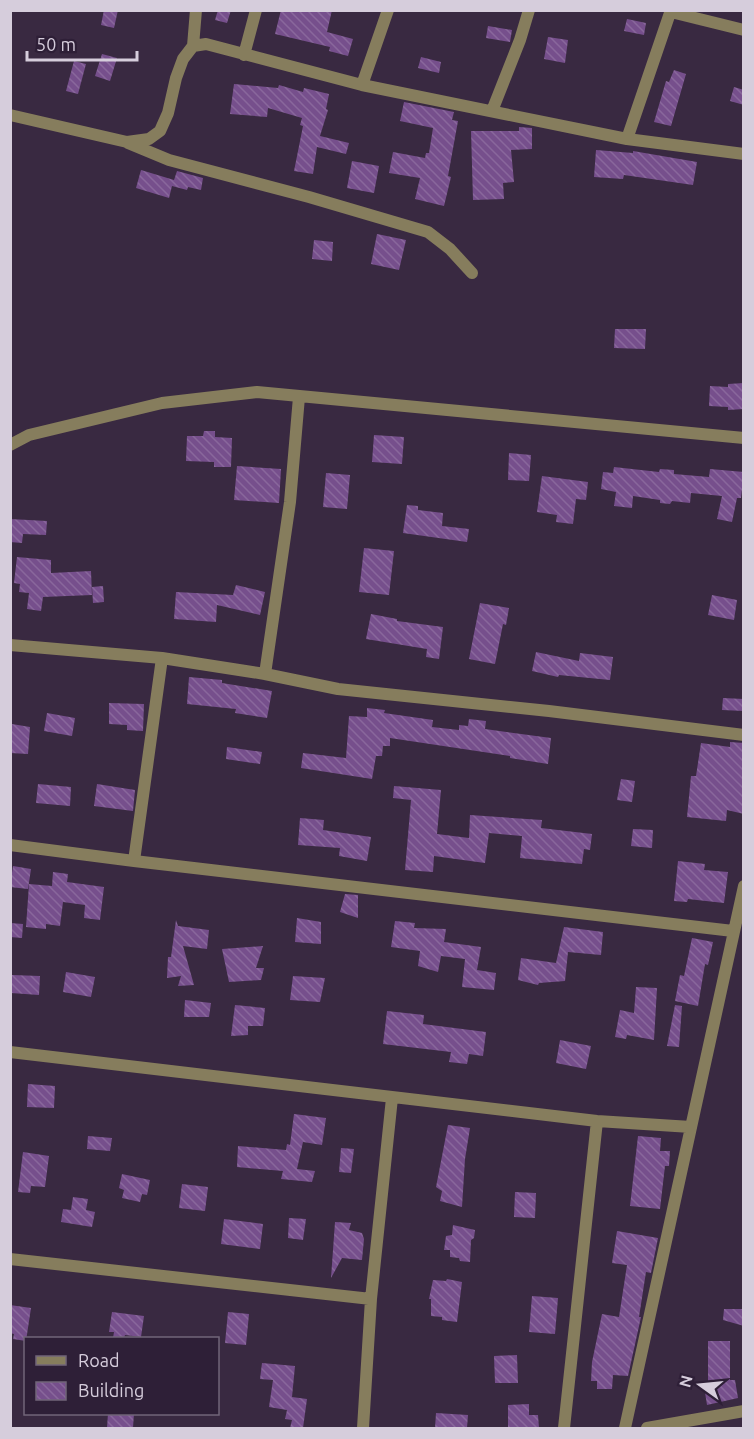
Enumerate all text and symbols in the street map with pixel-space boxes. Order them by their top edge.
scale bar [27,24,136,62]
text: 50 m [36,34,76,54]
legend [24,1337,219,1415]
text: Road [78,1350,120,1370]
north arrow [670,1355,730,1415]
text: N [675,1373,696,1389]
text: Building [78,1380,144,1400]

